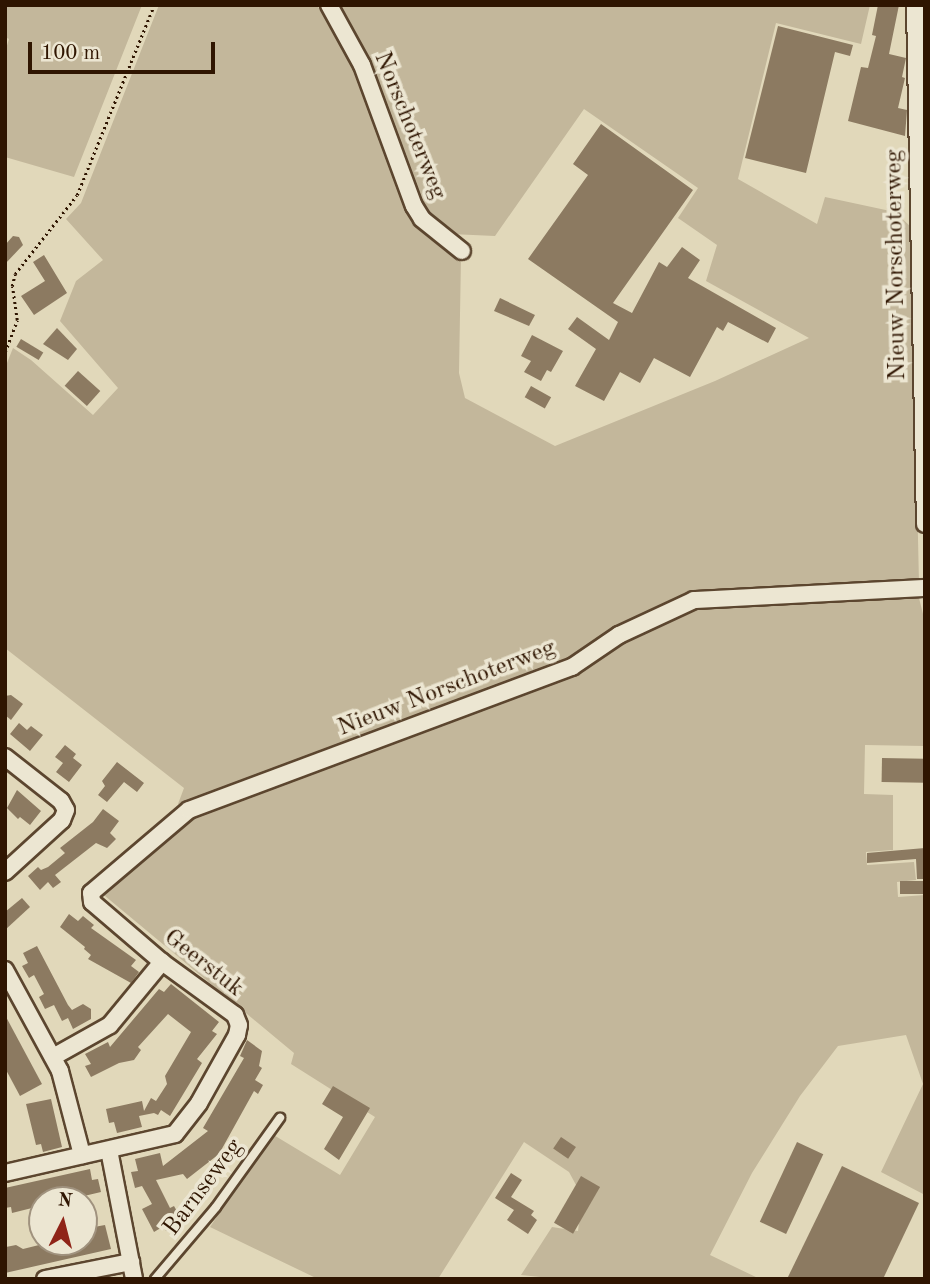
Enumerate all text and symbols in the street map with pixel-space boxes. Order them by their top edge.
scale bar [32,28,219,72]
text: 100 m [41,43,100,64]
street label: Norschoterweg [366,48,452,204]
street label: Nieuw Norschoterweg [881,149,913,381]
street label: Nieuw Norschoterweg [334,634,560,744]
street label: Geerstuk [157,924,249,1004]
street label: Barnseweg [158,1134,250,1242]
north arrow [28,1186,98,1256]
text: N [57,1191,73,1212]

